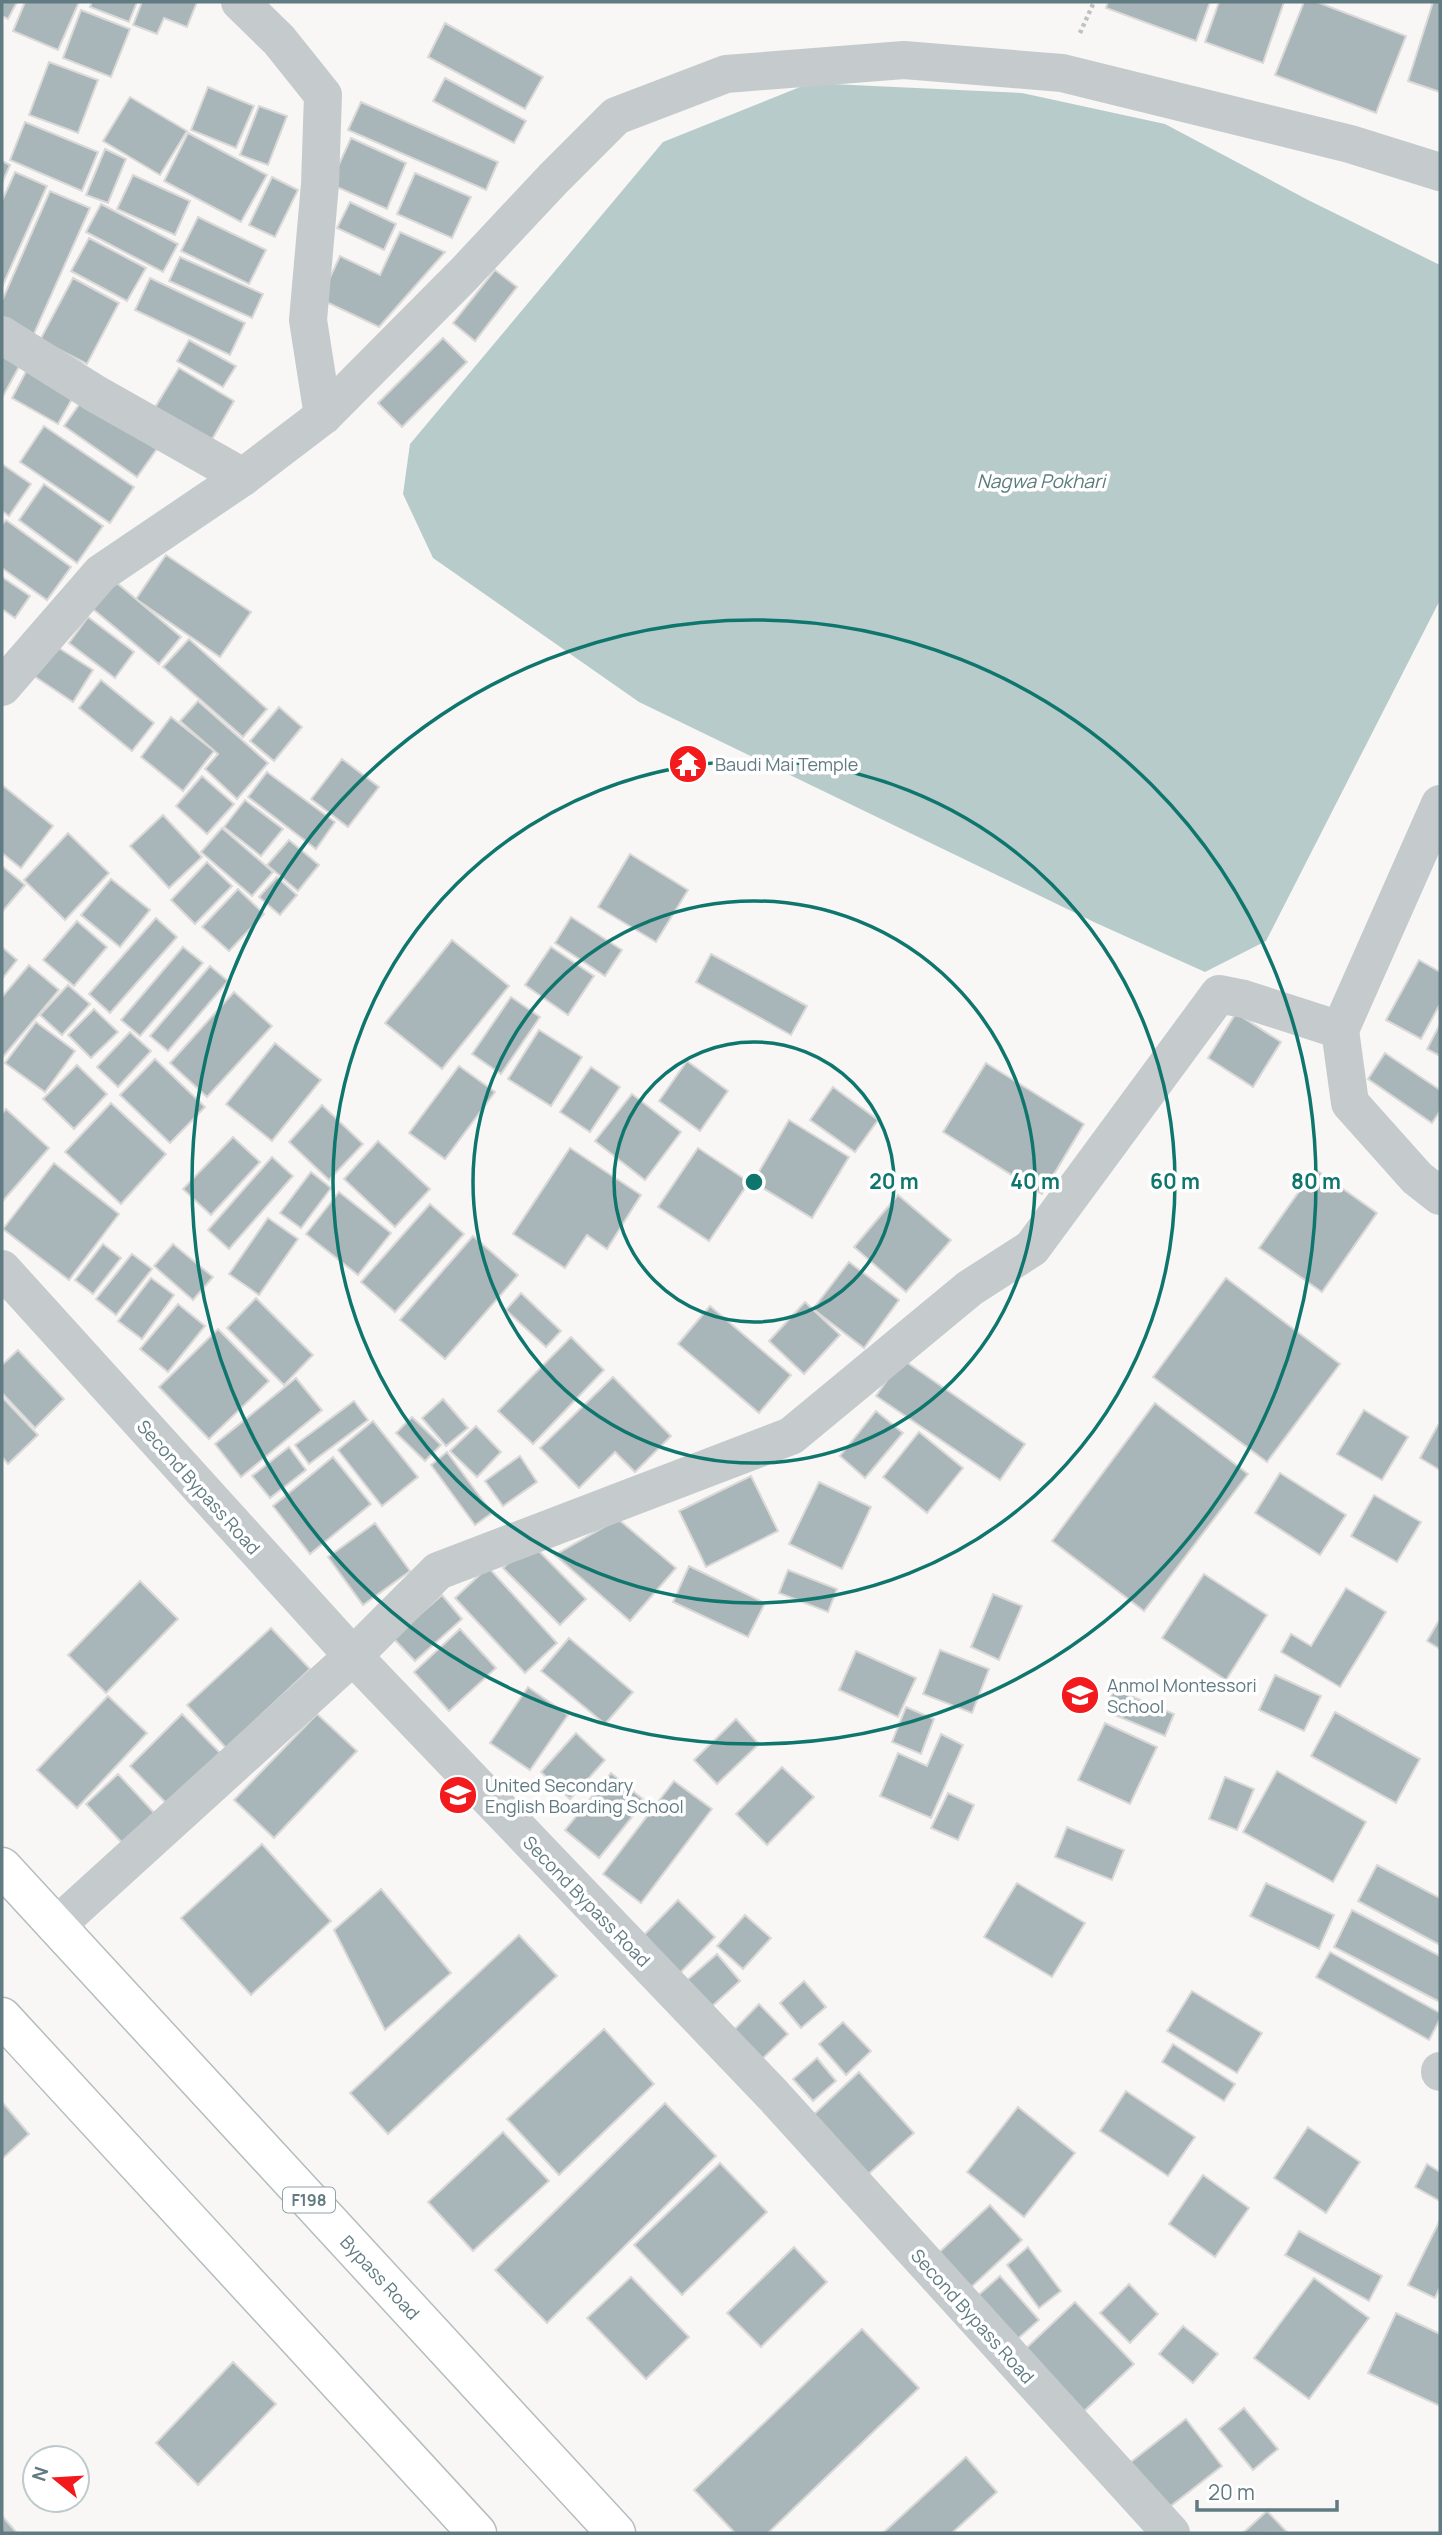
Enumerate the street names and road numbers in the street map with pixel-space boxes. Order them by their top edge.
street label: Second Bypass Road [132,1415,266,1559]
street label: Second Bypass Road [518,1830,656,1972]
road number: F198 [283,2188,335,2212]
street label: Bypass Road [335,2230,425,2325]
street label: Second Bypass Road [906,2244,1040,2388]

